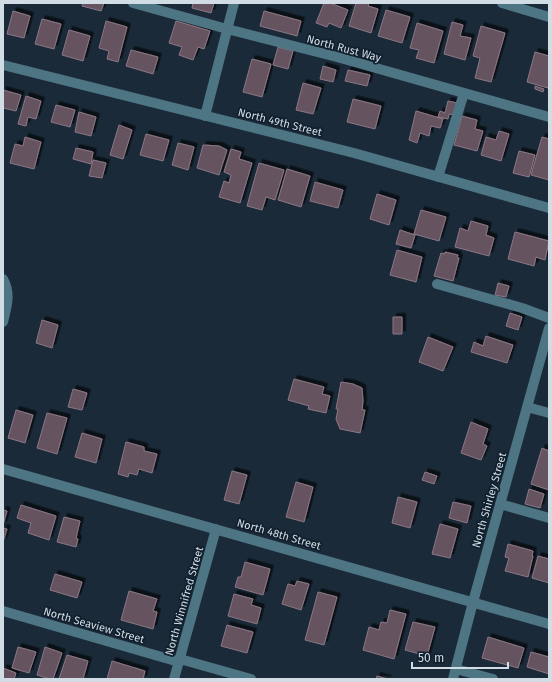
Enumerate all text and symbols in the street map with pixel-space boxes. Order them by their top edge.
street label: North Rust Way [305,32,383,65]
street label: North 49th Street [237,106,323,139]
street label: North Shirley Street [470,451,509,549]
street label: North 48th Street [235,516,322,553]
street label: North Winnifred Street [163,545,206,657]
street label: North Seaview Street [42,605,146,646]
scale bar [412,644,508,670]
text: 50 m [418,651,444,665]

